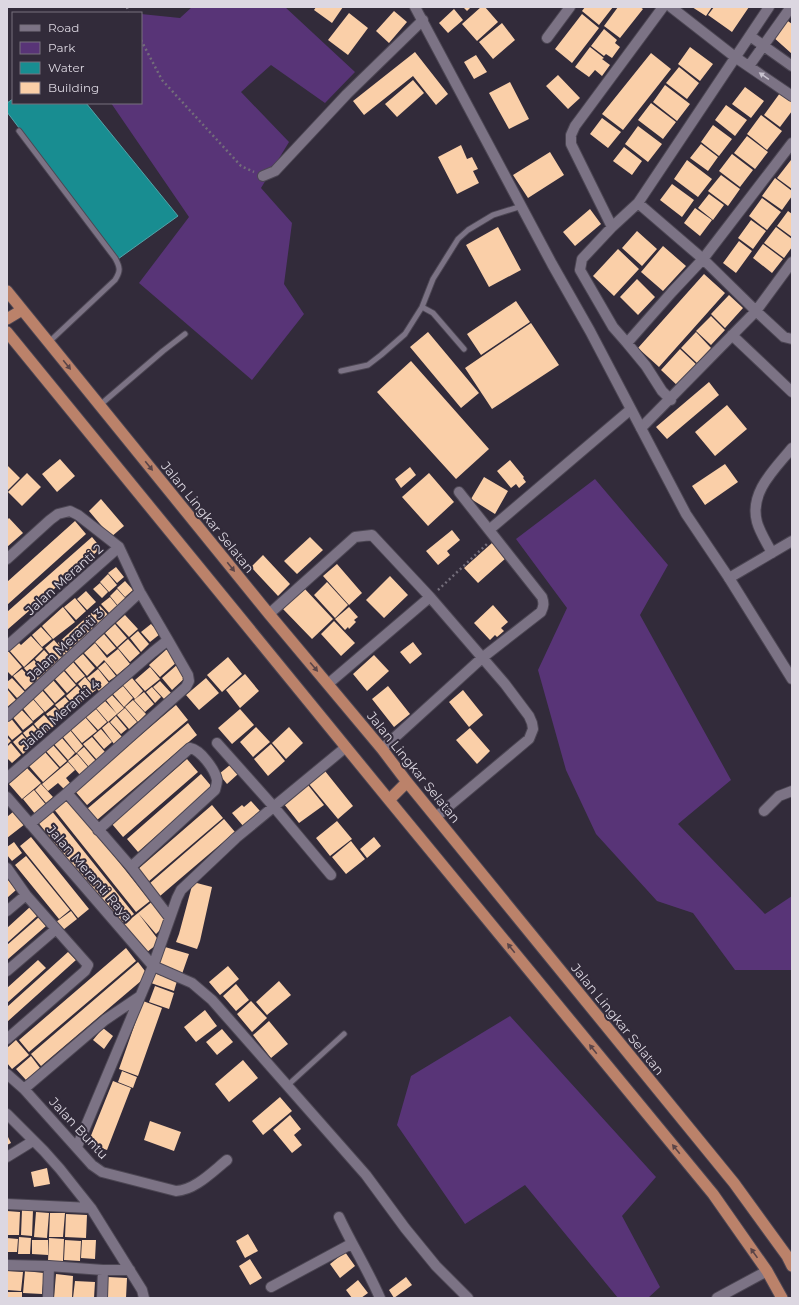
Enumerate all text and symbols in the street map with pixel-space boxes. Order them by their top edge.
legend [12,12,142,104]
text: Road [48,20,79,35]
text: Park [48,40,76,55]
text: Water [48,60,85,75]
one-way arrow [759,72,769,80]
text: Building [48,80,99,95]
one-way arrow [63,359,71,370]
street label: Jalan Lingkar Selatan [157,457,258,576]
one-way arrow [144,460,153,471]
street label: Jalan Meranti 2 [21,540,106,619]
one-way arrow [226,561,235,572]
street label: Jalan Meranti 3 [23,605,106,684]
one-way arrow [309,661,318,672]
street label: Jalan Meranti 4 [16,675,103,753]
street label: Jalan Lingkar Selatan [363,707,464,826]
street label: Jalan Meranti Raya [43,821,136,924]
one-way arrow [506,943,515,954]
street label: Jalan Lingkar Selatan [567,959,668,1078]
one-way arrow [589,1043,598,1054]
street label: Jalan Buntu [46,1093,112,1162]
one-way arrow [672,1144,681,1154]
one-way arrow [750,1248,758,1258]

